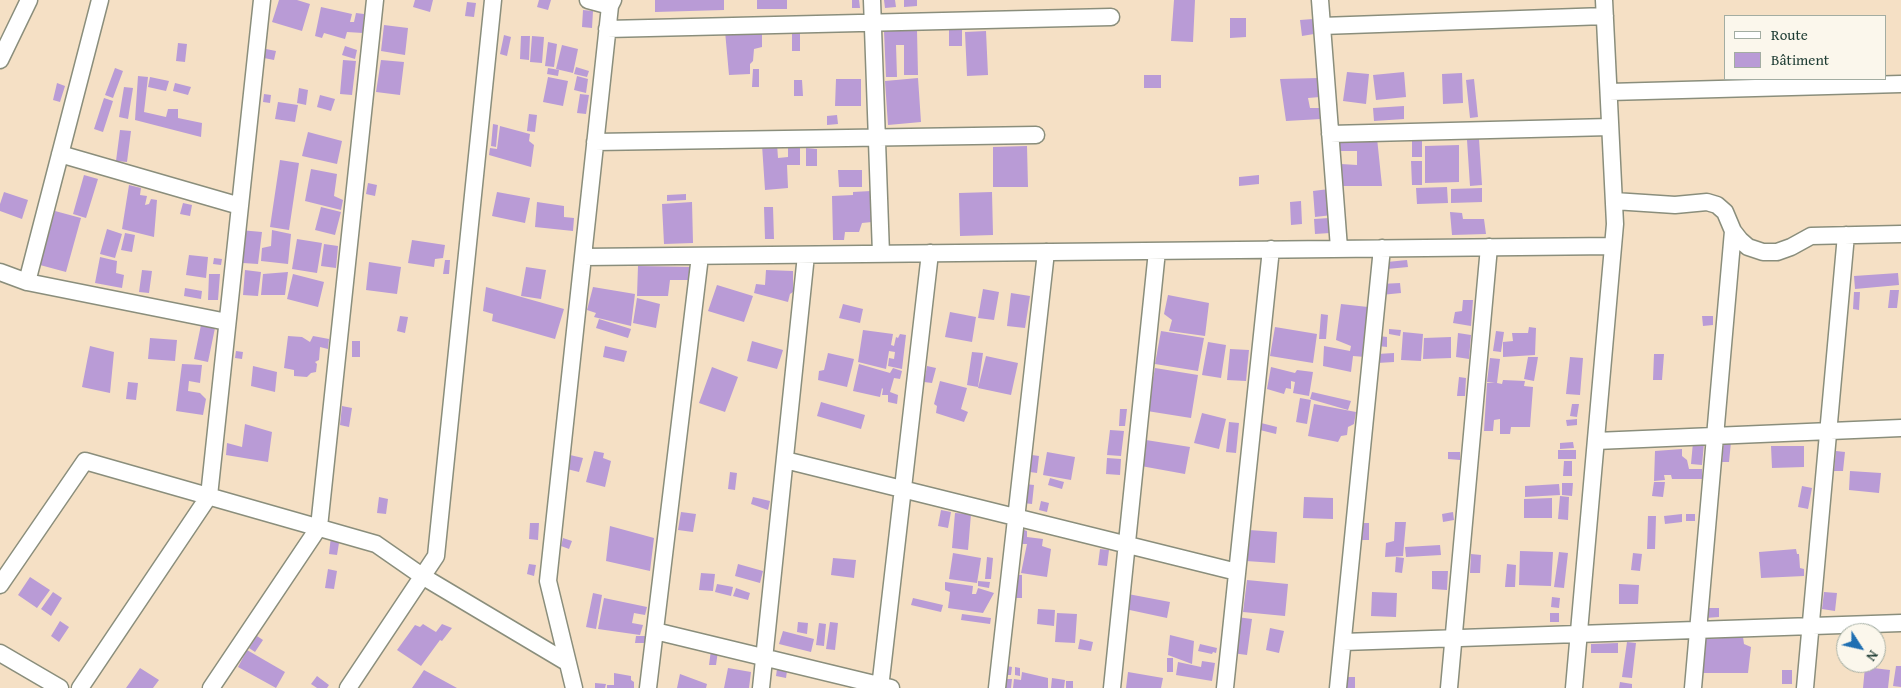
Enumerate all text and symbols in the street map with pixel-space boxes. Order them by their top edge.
legend [1724,15,1886,80]
text: Route [1771,24,1808,45]
text: Bâtiment [1771,49,1829,70]
north arrow [1836,623,1886,673]
text: N [1862,646,1883,666]

